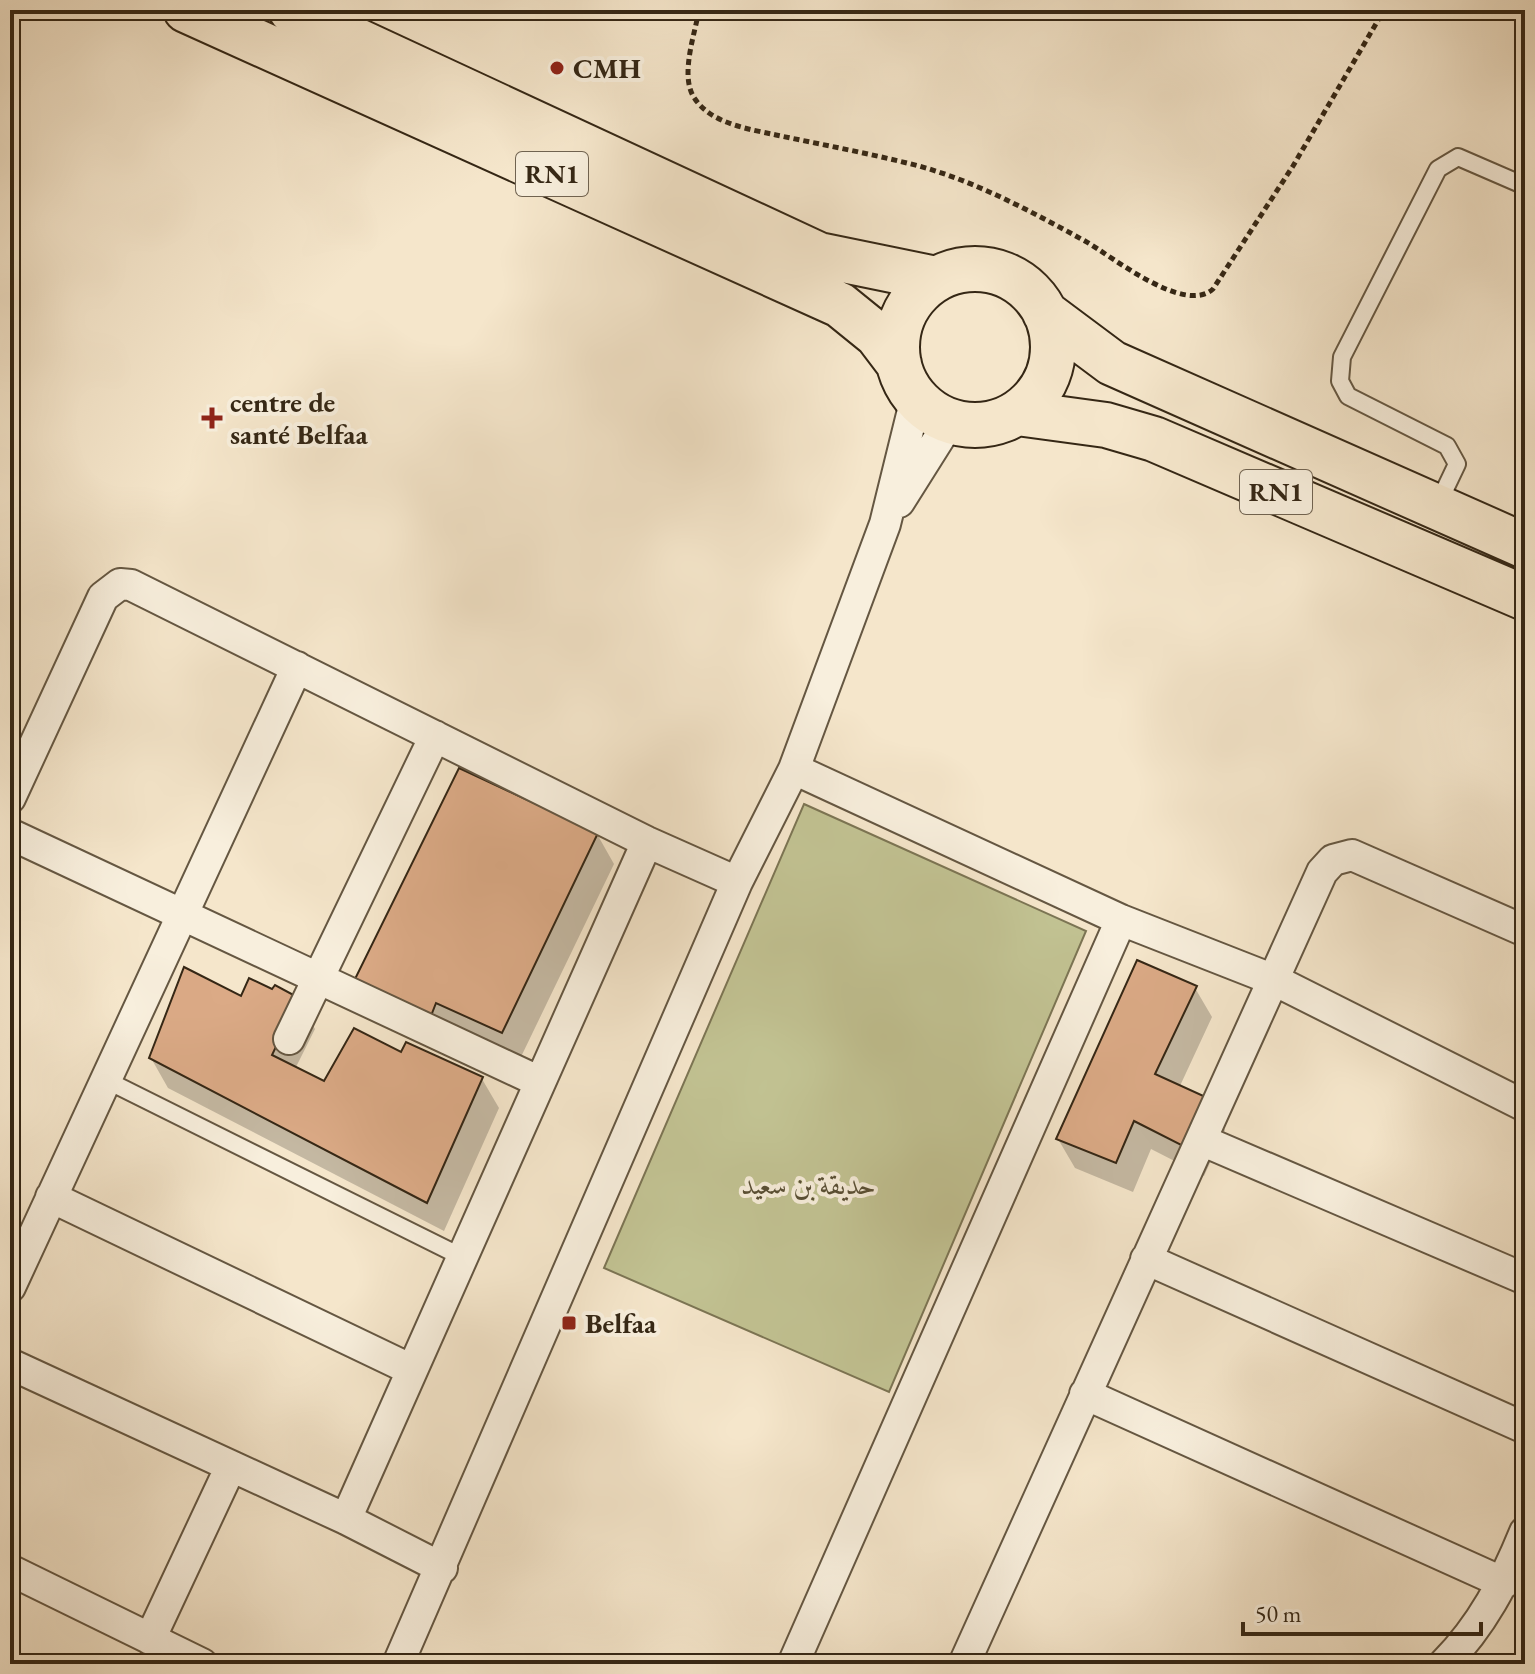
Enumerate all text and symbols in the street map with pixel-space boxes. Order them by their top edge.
place label: CMH [573,50,641,86]
marker: CMH [548,59,566,77]
road number: RN1 [516,152,588,196]
place label: centre de santé Belfaa [230,384,369,452]
marker: centre de santé Belfaa [201,407,223,429]
road number: RN1 [1240,470,1312,514]
park label: حديقة بن سعيد [742,1166,876,1202]
place label: Belfaa [585,1305,657,1341]
marker: Belfaa [560,1314,578,1332]
scale bar [1243,1586,1481,1636]
text: 50 m [1255,1598,1302,1629]

